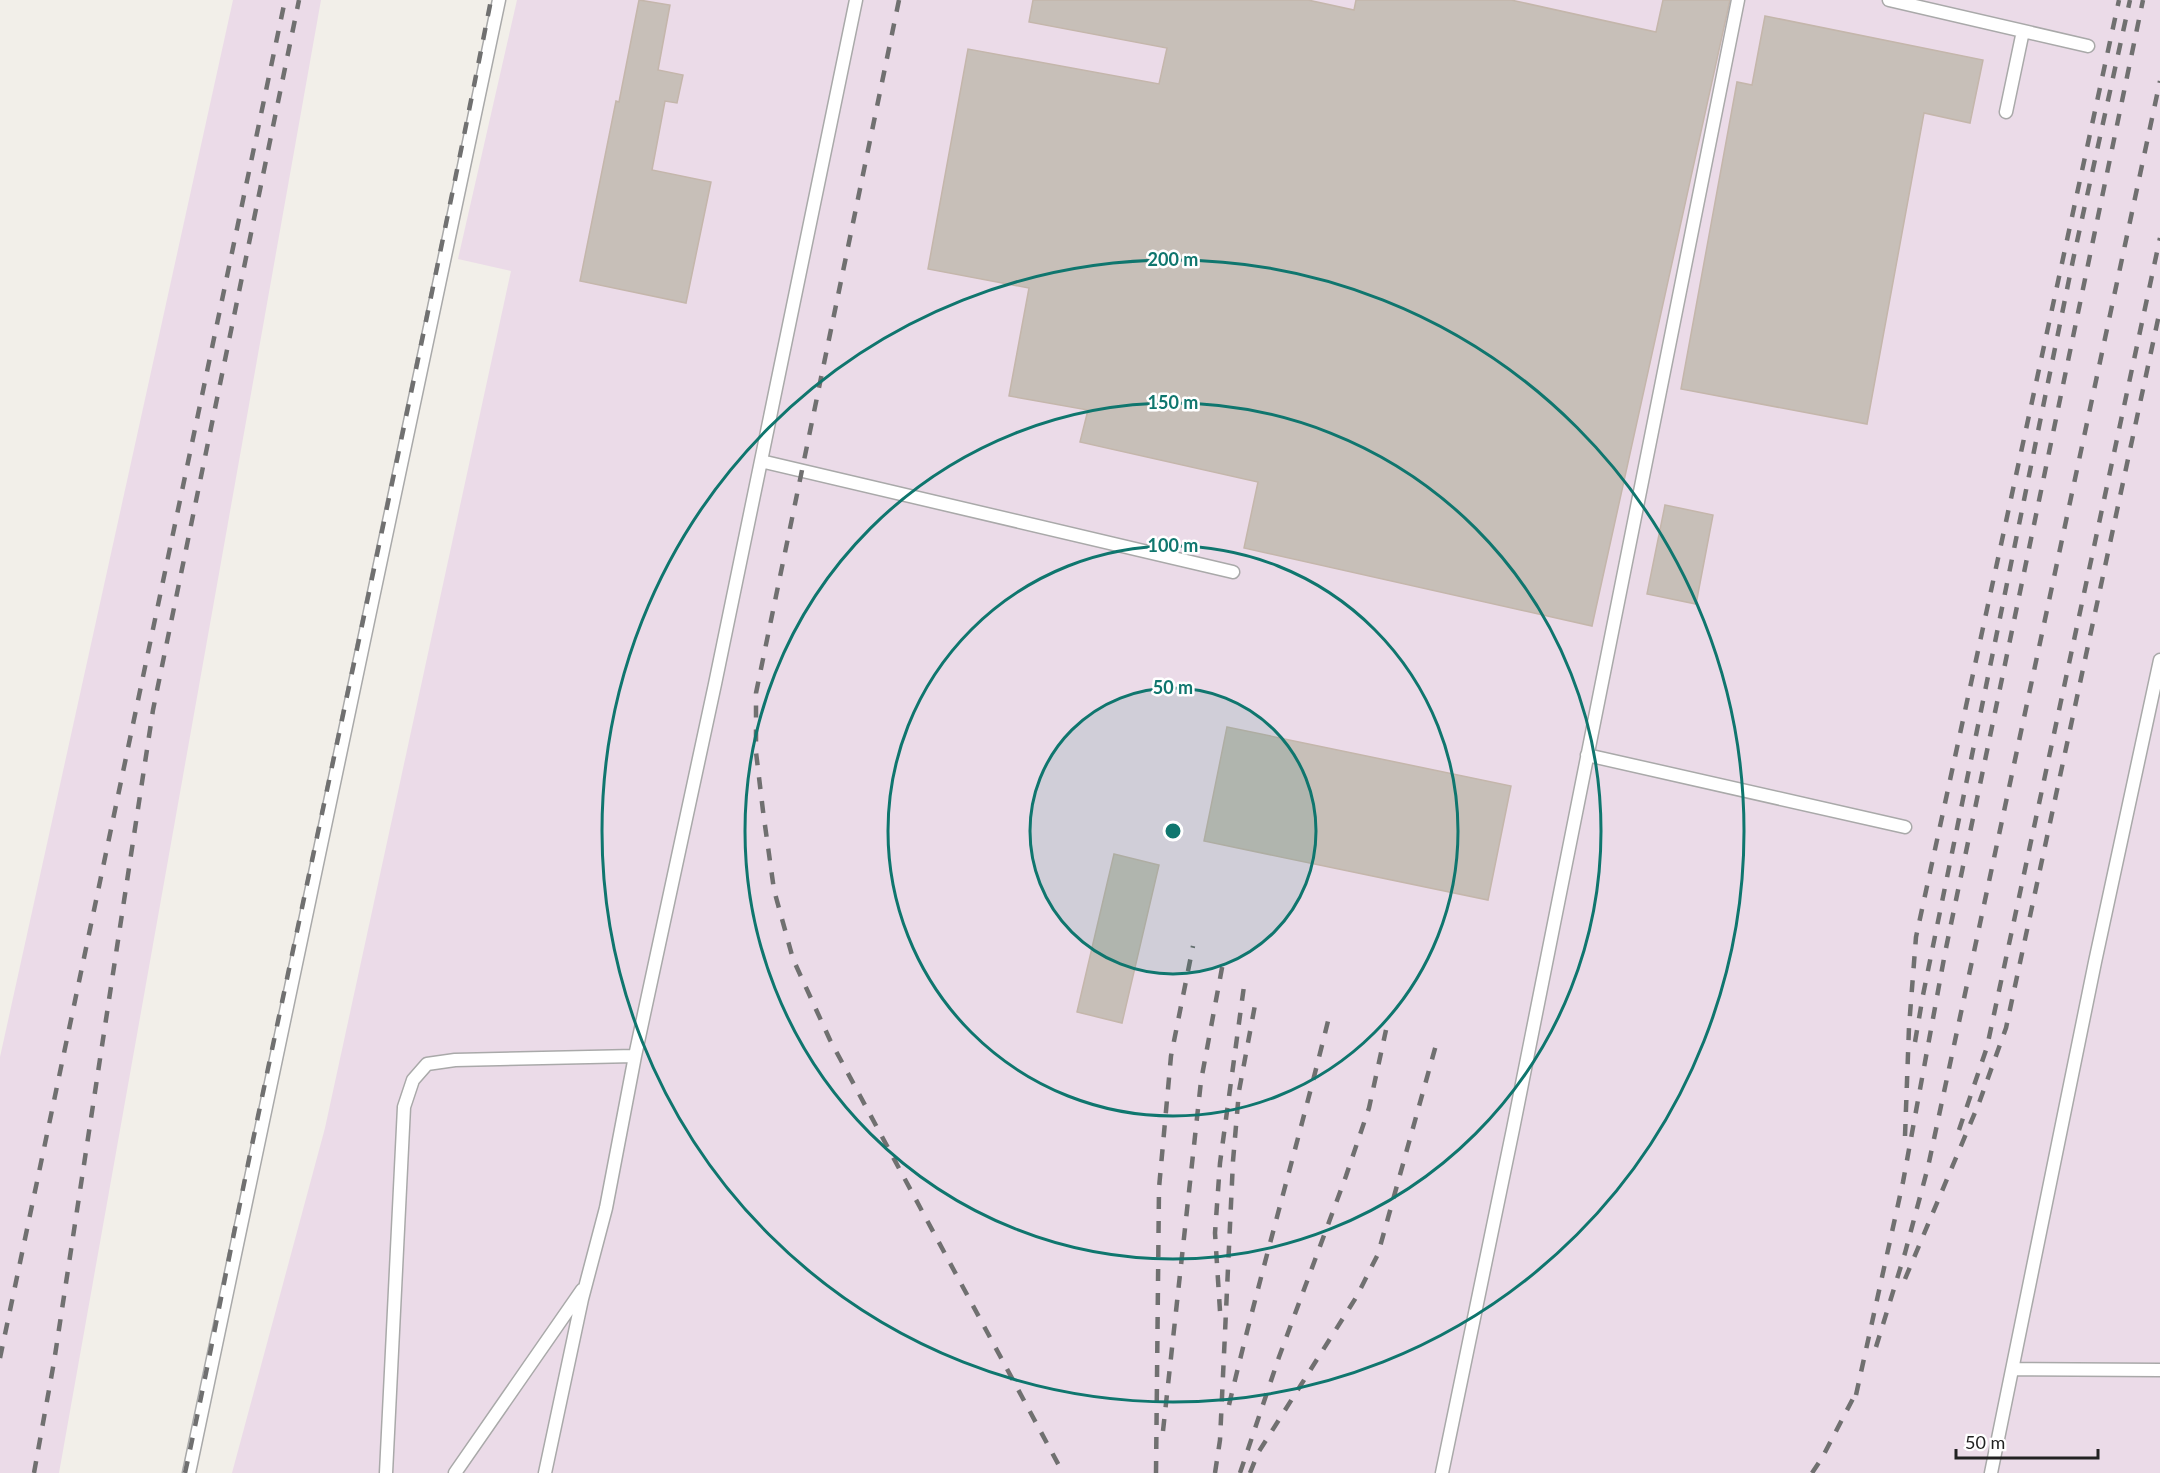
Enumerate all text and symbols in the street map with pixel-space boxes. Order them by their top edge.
text: 200 m [1148,248,1198,270]
text: 150 m [1148,391,1198,413]
text: 100 m [1148,534,1198,556]
text: 50 m [1153,676,1193,698]
centre of rings [1163,821,1183,841]
scale bar [1956,1422,2098,1460]
text: 50 m [1965,1431,2005,1453]

